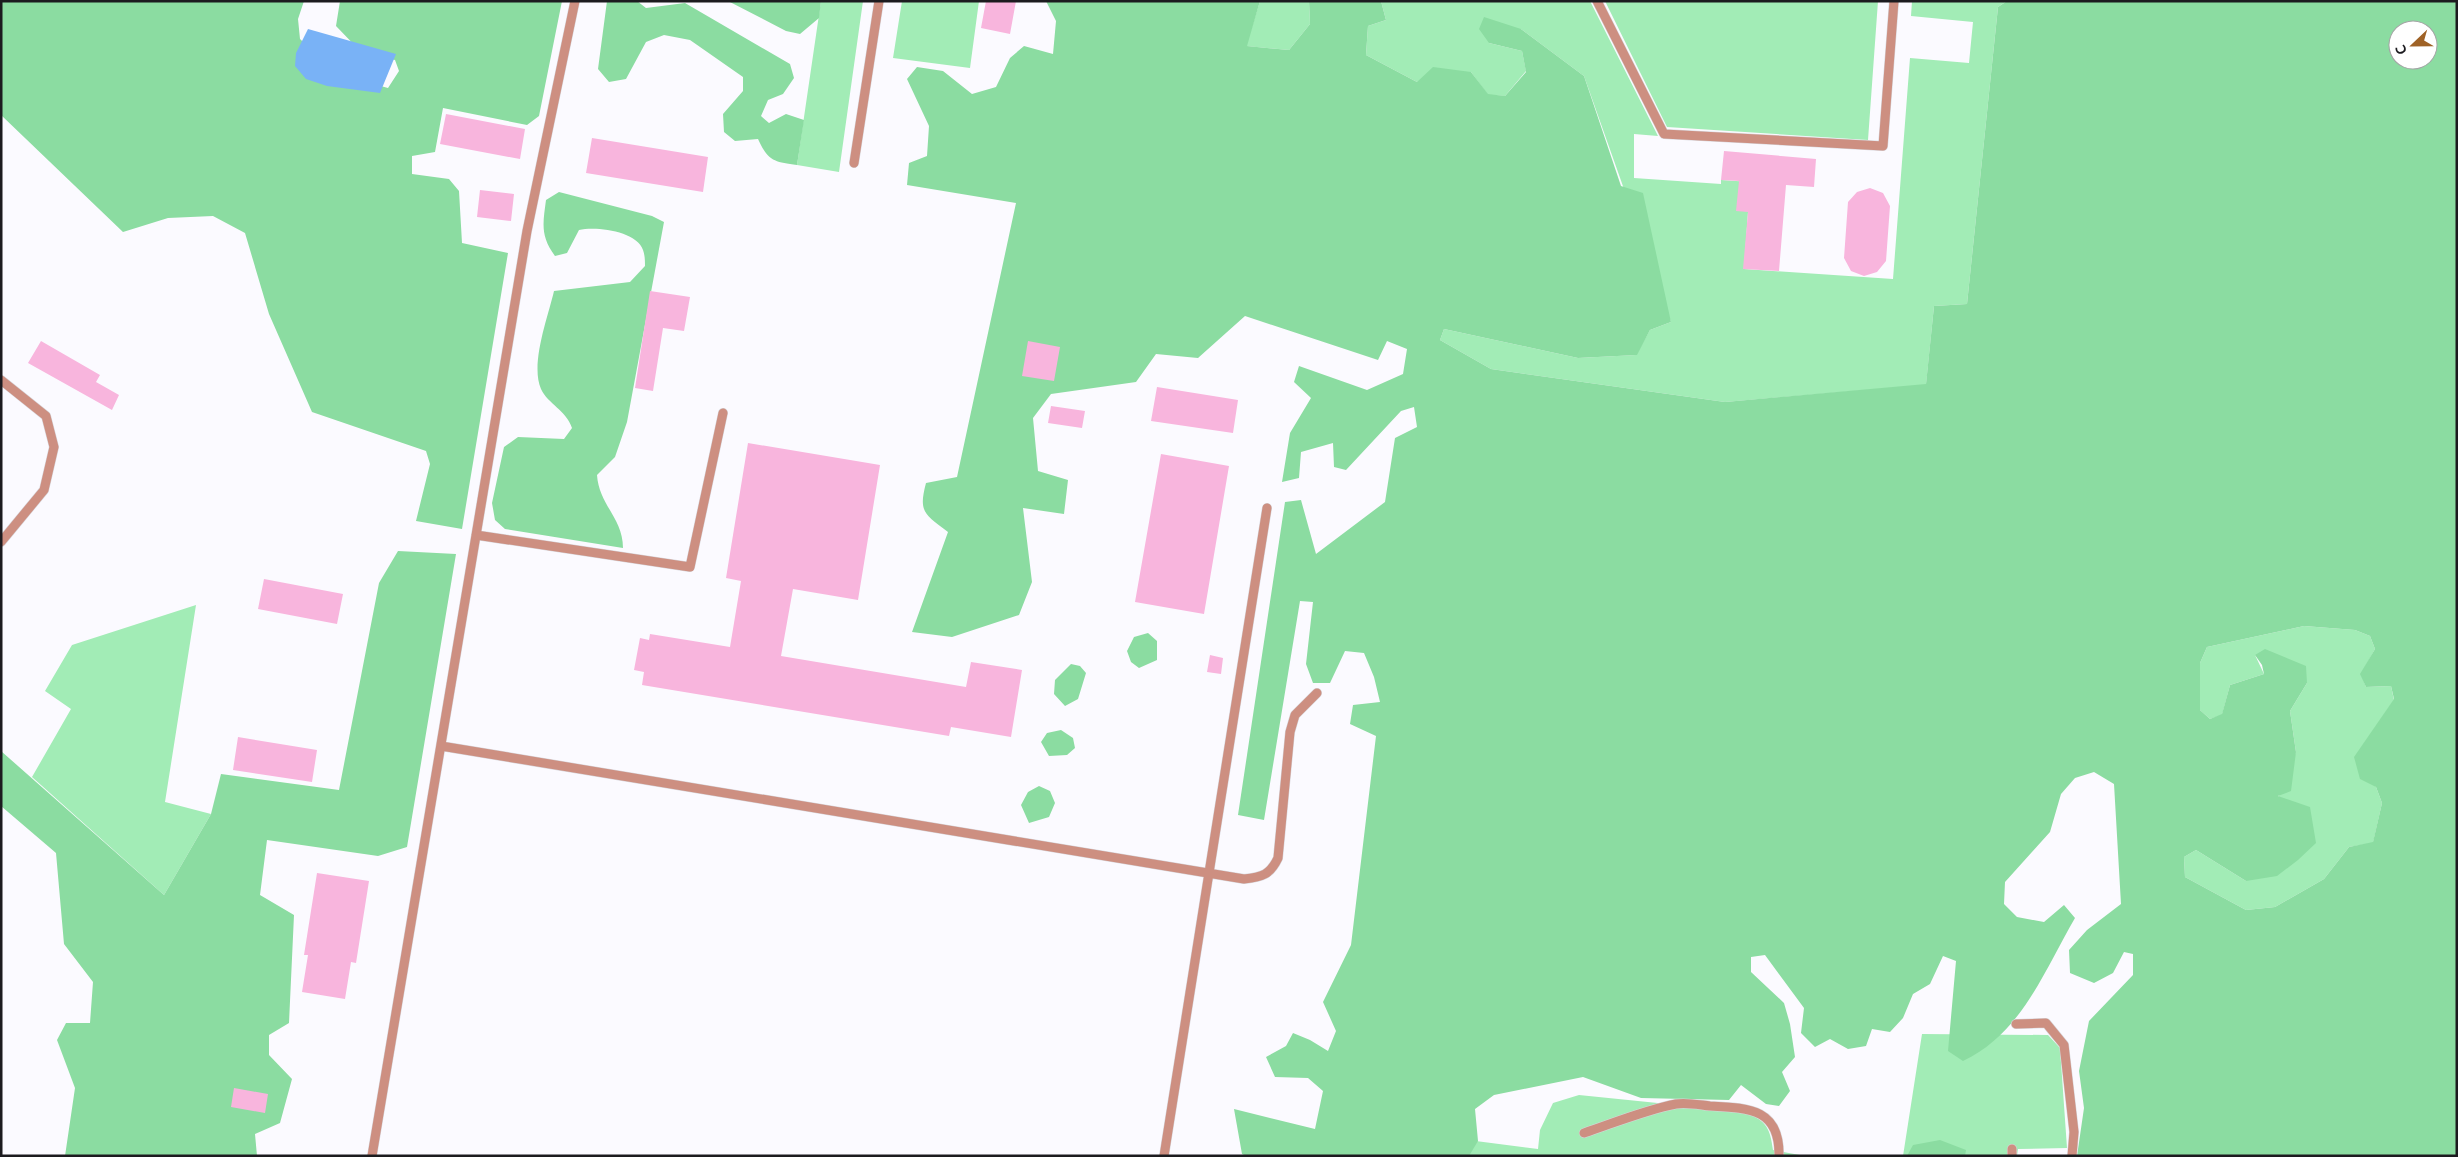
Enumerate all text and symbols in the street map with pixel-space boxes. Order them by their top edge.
north arrow [2388,20,2438,70]
text: С [2392,43,2410,57]

